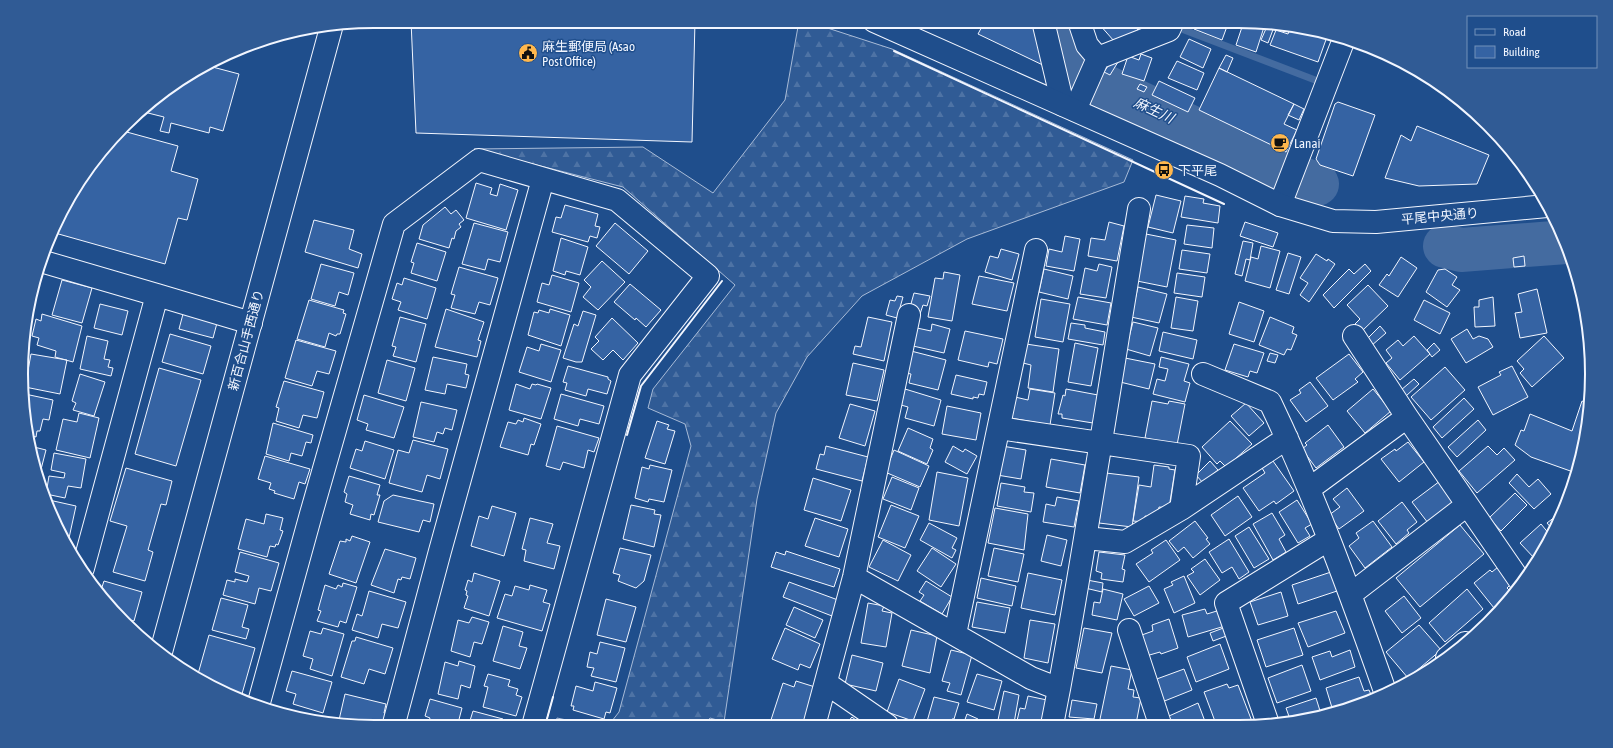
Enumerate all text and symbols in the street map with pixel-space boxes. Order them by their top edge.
legend [1467,16,1597,68]
text: Road [1503,25,1526,39]
place label: 麻生郵便局 (Asao Post Office) [542,39,635,69]
public building icon: 麻生郵便局 (Asao Post Office) [517,42,539,64]
text: Building [1503,45,1541,59]
water label: 麻生川 [1132,94,1178,127]
cafe icon: Lanai [1269,132,1291,154]
place label: Lanai [1294,136,1320,151]
bus stop icon: 下平尾 [1153,159,1175,181]
place label: 下平尾 [1178,163,1217,178]
street label: 平尾中央通り [1400,205,1480,227]
street label: 新百合山手西通り [225,288,267,392]

